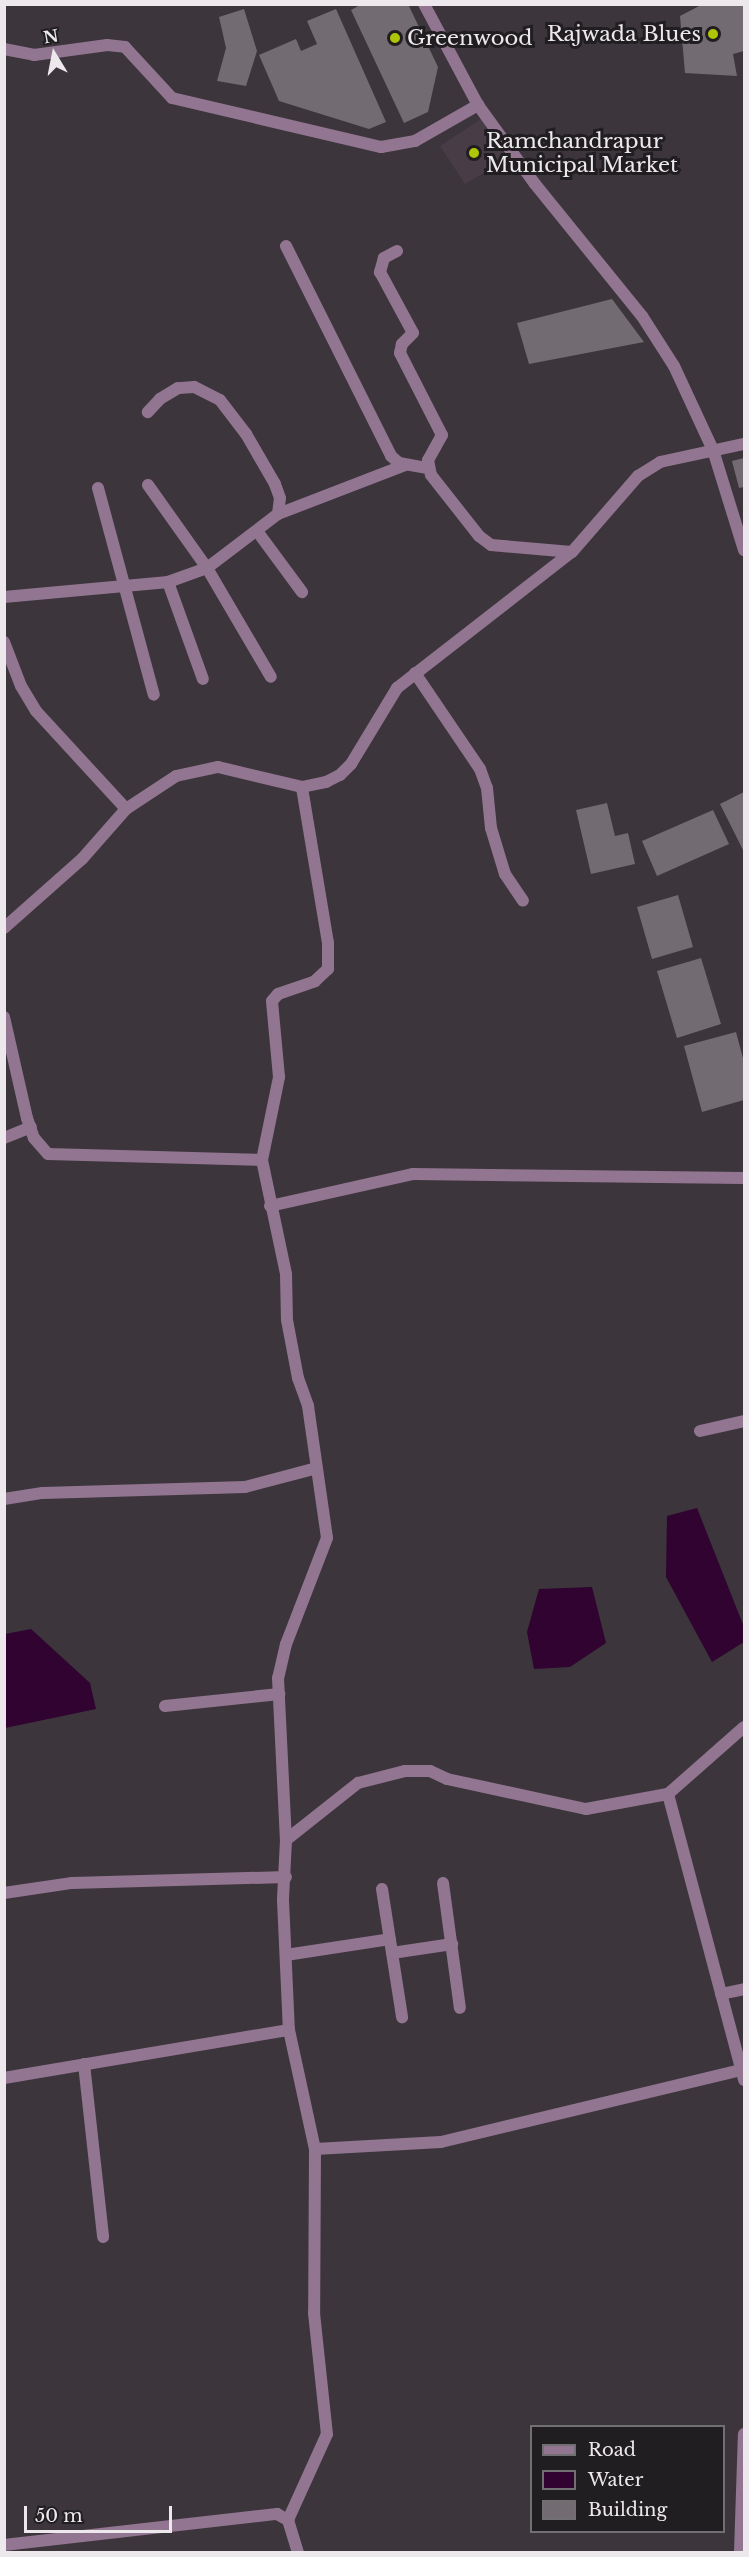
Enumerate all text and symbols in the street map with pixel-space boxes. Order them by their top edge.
place label: Rajwada Blues [547,21,701,47]
north arrow [24,24,84,84]
text: N [42,25,60,47]
place label: Greenwood [407,25,532,51]
marker: Rajwada Blues [706,27,720,41]
marker: Greenwood [388,31,402,45]
place label: Ramchandrapur Municipal Market [486,128,678,178]
marker: Ramchandrapur Municipal Market [467,146,481,160]
legend [530,2425,725,2533]
text: Road [588,2439,636,2461]
text: Water [588,2469,643,2491]
scale bar [27,2494,176,2532]
text: Building [588,2499,667,2521]
text: 50 m [35,2505,83,2527]

